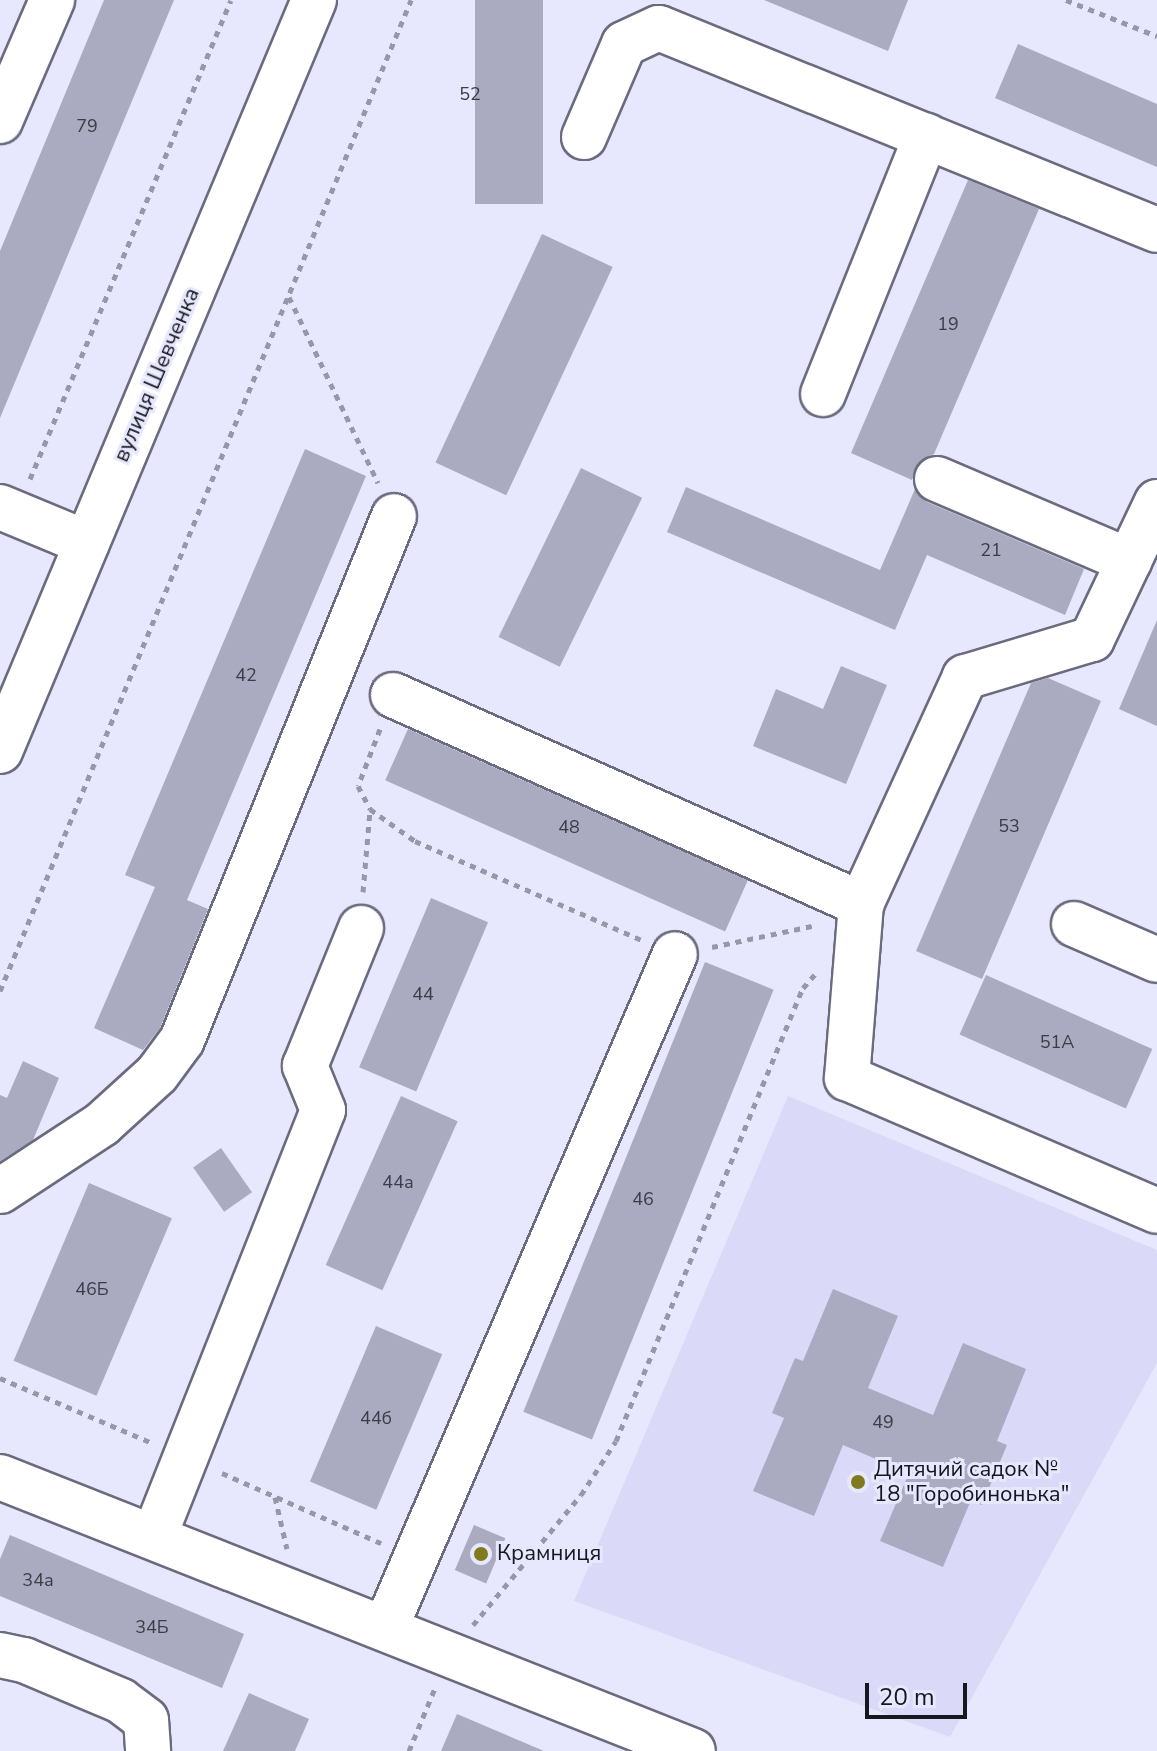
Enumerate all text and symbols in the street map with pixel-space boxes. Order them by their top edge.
house number: 52 [459,83,481,105]
house number: 79 [76,115,98,137]
street label: вулиця Шевченка [108,284,206,466]
house number: 19 [937,313,959,335]
house number: 21 [980,539,1002,561]
house number: 42 [235,664,257,686]
house number: 53 [998,815,1020,837]
house number: 48 [558,816,580,838]
house number: 44 [412,983,434,1005]
house number: 51А [1040,1031,1074,1053]
house number: 44а [382,1171,414,1193]
house number: 46 [632,1188,654,1210]
house number: 46Б [75,1278,109,1300]
house number: 44б [360,1407,392,1429]
house number: 49 [872,1411,894,1433]
place label: Дитячий садок № 18 "Горобинонька" [874,1456,1069,1508]
marker: Дитячий садок № 18 "Горобинонька" [849,1473,867,1491]
place label: Крамниця [497,1541,601,1567]
marker: Крамниця [472,1545,490,1563]
house number: 34а [22,1569,54,1591]
house number: 34Б [135,1616,169,1638]
scale bar [869,1667,971,1717]
text: 20 m [879,1681,935,1713]

